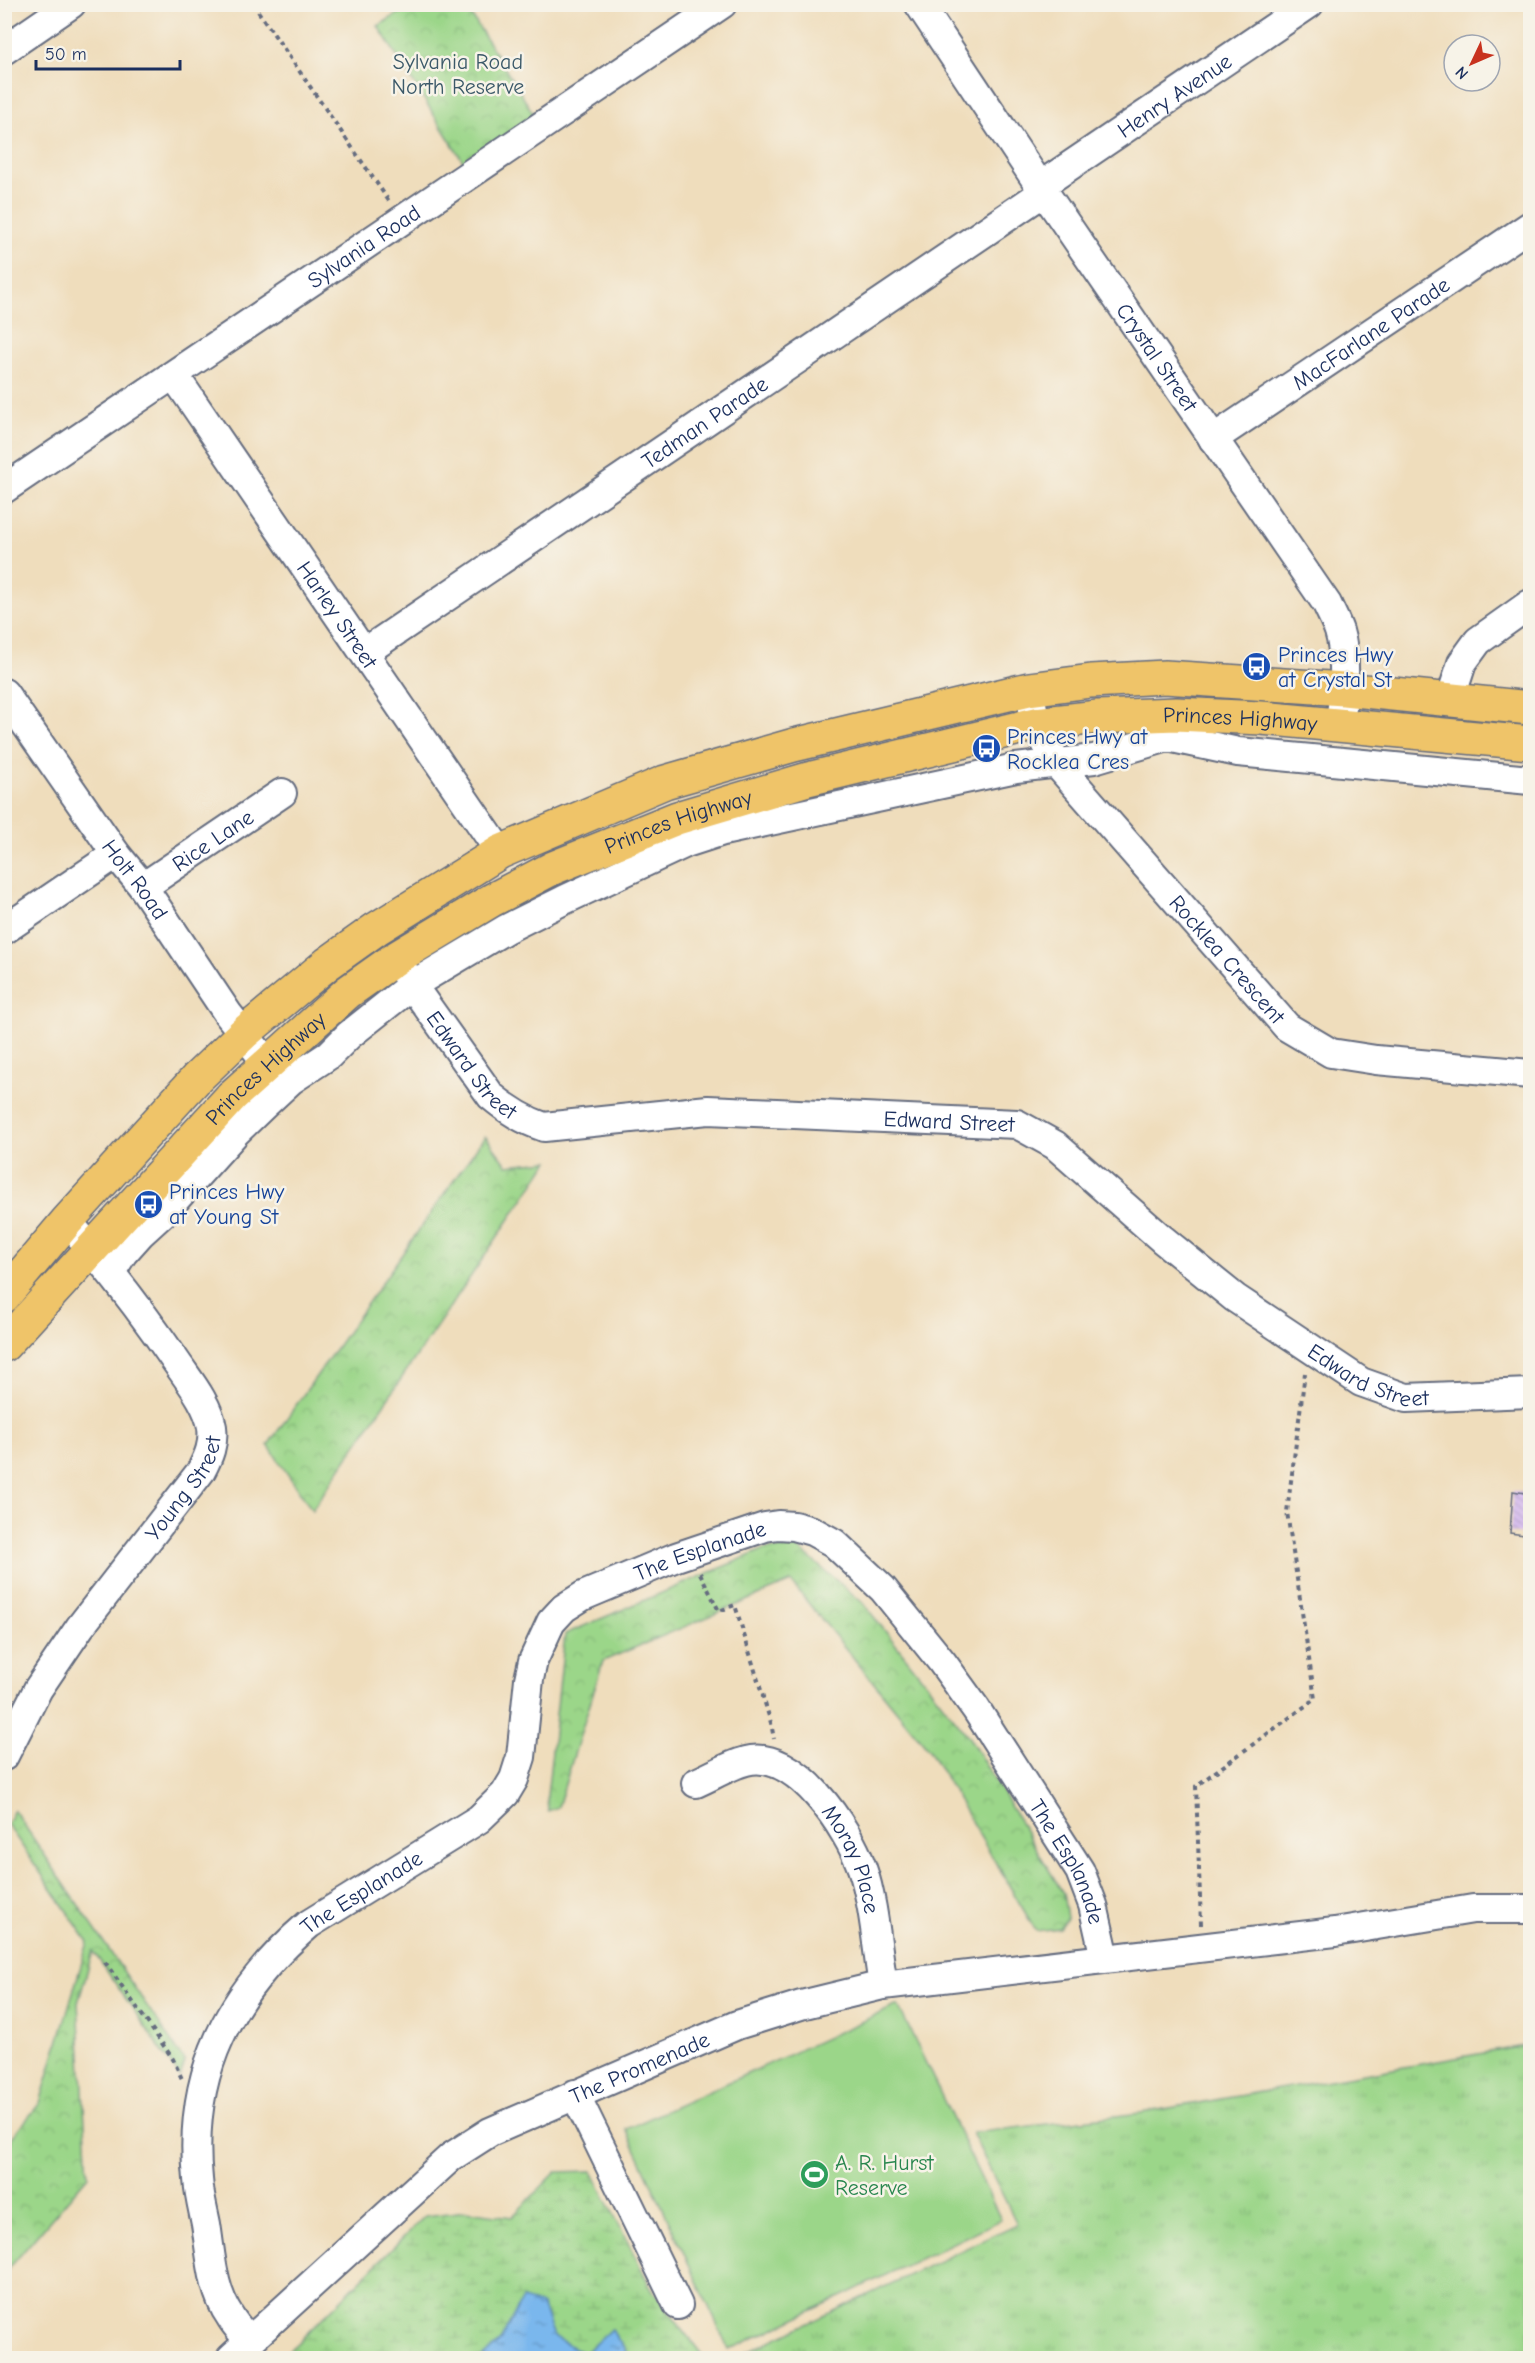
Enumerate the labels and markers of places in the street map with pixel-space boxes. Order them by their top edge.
place label: Princes Hwy at Crystal St [1278,642,1393,693]
bus stop icon: Princes Hwy at Crystal St [1241,651,1273,683]
place label: Princes Hwy at Rocklea Cres [1007,724,1148,775]
bus stop icon: Princes Hwy at Rocklea Cres [970,733,1002,765]
place label: Princes Hwy at Young St [169,1179,284,1230]
bus stop icon: Princes Hwy at Young St [132,1188,164,1220]
place label: A. R. Hurst Reserve [835,2150,934,2201]
sports icon: A. R. Hurst Reserve [798,2159,830,2191]

